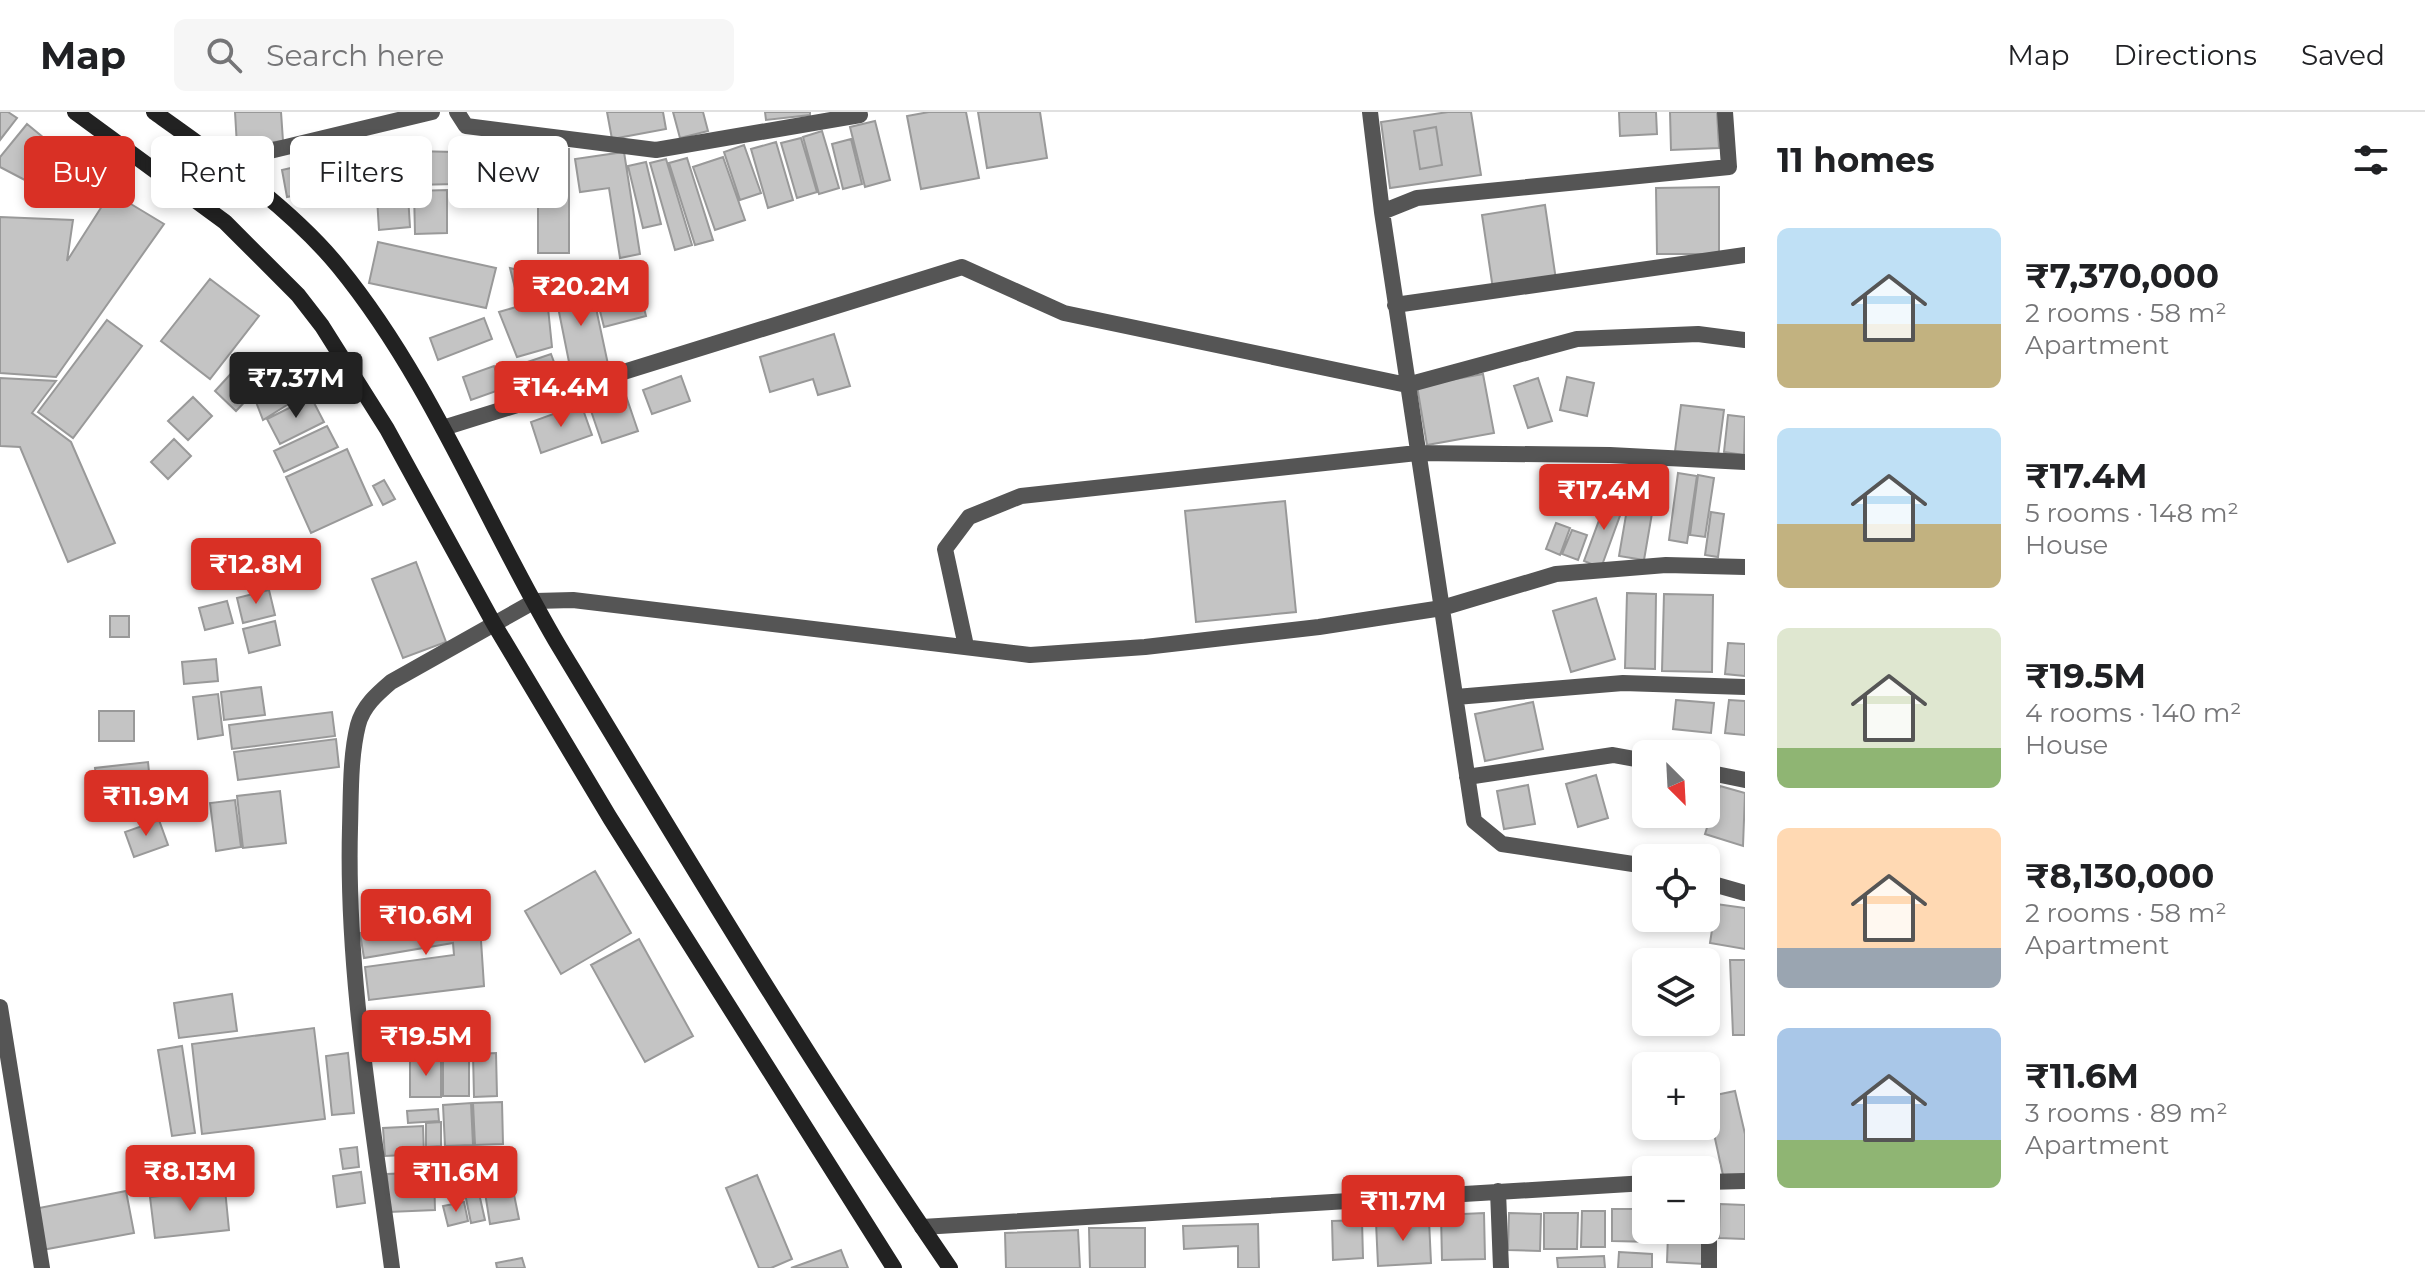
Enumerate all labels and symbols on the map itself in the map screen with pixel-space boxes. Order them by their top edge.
pin: ₹20.2M [516,260,646,328]
pin: ₹7.37M [231,352,361,420]
pin: ₹14.4M [496,361,626,429]
pin: ₹17.4M [1539,464,1669,532]
pin: ₹12.8M [191,538,321,606]
north arrow [1632,740,1720,828]
pin: ₹11.9M [81,770,211,838]
pin: ₹10.6M [361,889,491,957]
pin: ₹19.5M [361,1010,491,1078]
pin: ₹8.13M [125,1145,255,1213]
pin: ₹11.6M [391,1146,521,1214]
pin: ₹11.7M [1338,1175,1468,1243]

